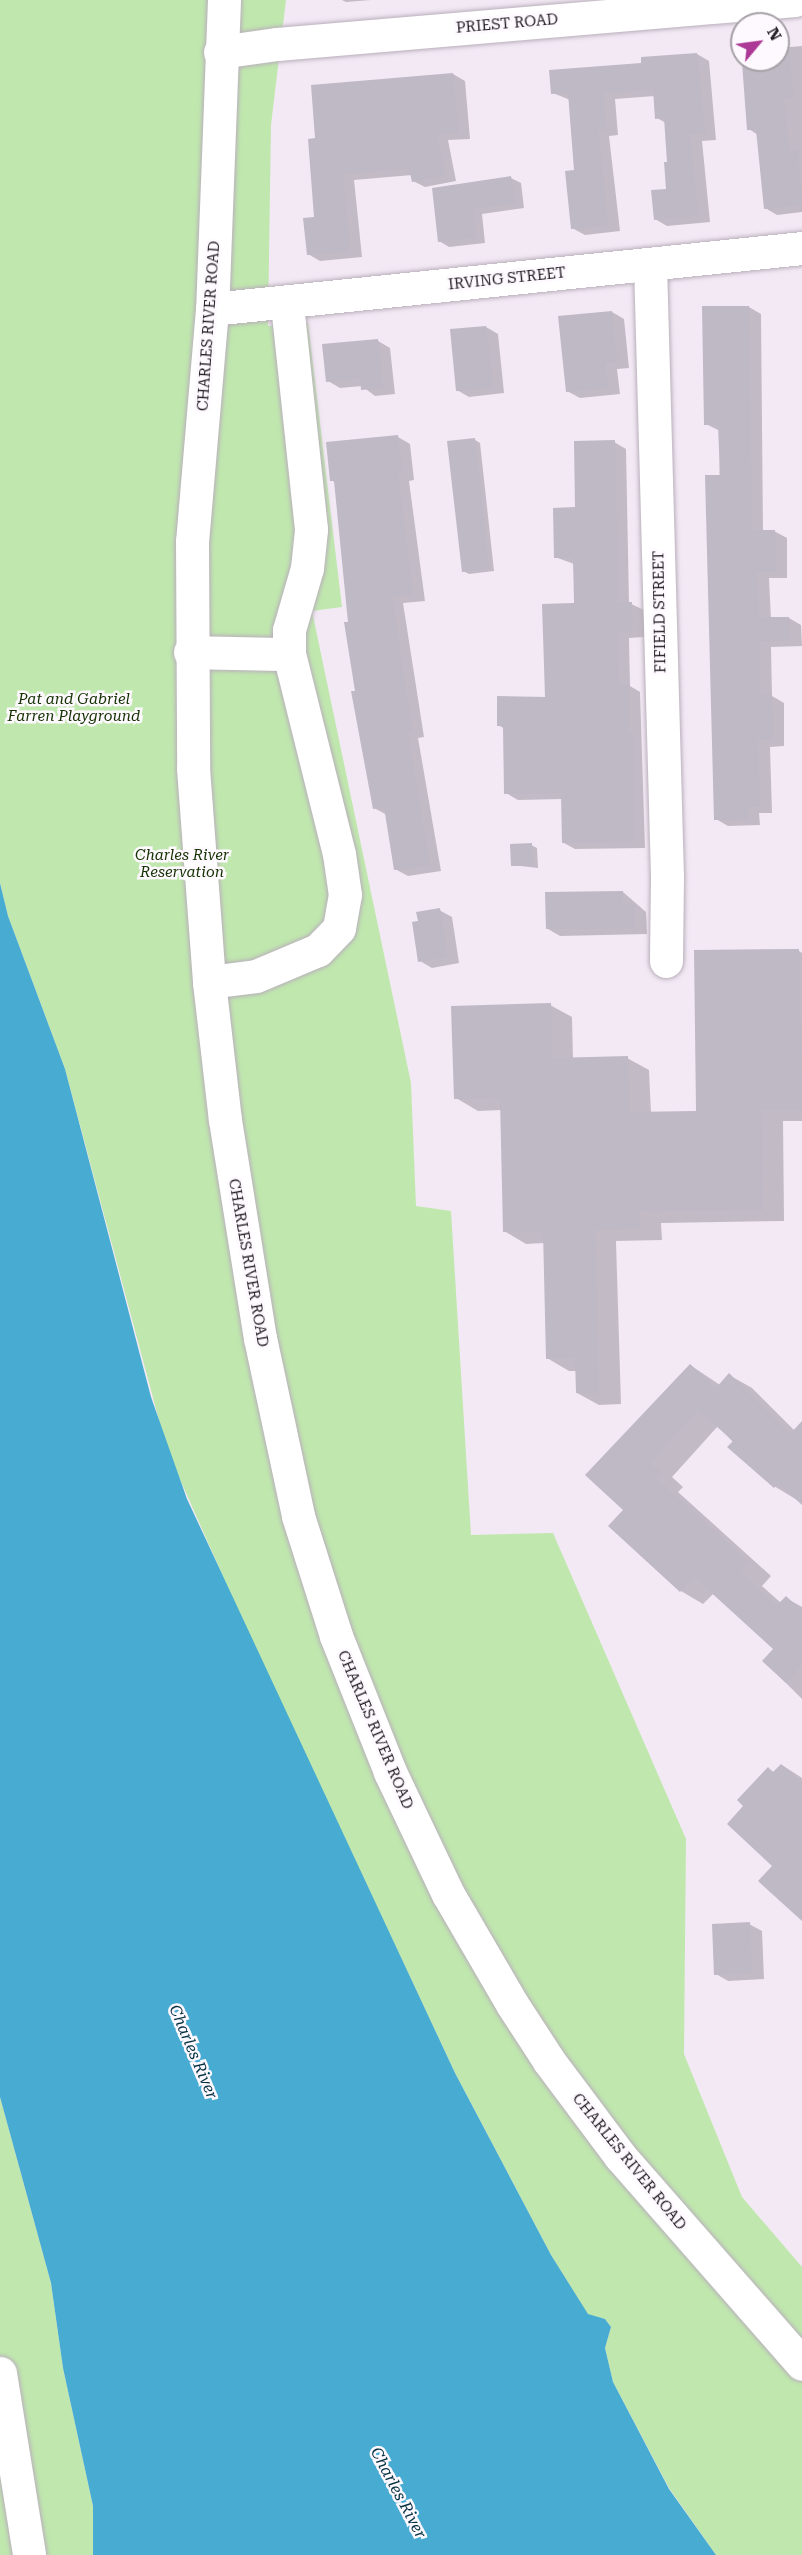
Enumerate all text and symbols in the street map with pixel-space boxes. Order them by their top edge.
street label: PRIEST ROAD [455,11,559,37]
north arrow [730,12,790,72]
text: N [763,24,786,44]
street label: CHARLES RIVER ROAD [194,240,224,412]
street label: IRVING STREET [447,264,567,294]
street label: FIFIELD STREET [650,551,670,673]
park label: Pat and Gabriel Farren Playground [8,690,140,725]
park label: Charles River Reservation [135,846,229,881]
street label: CHARLES RIVER ROAD [224,1177,272,1349]
street label: CHARLES RIVER ROAD [333,1648,417,1812]
water label: Charles River [165,2002,221,2102]
street label: CHARLES RIVER ROAD [568,2090,690,2234]
water label: Charles River [366,2444,430,2542]

